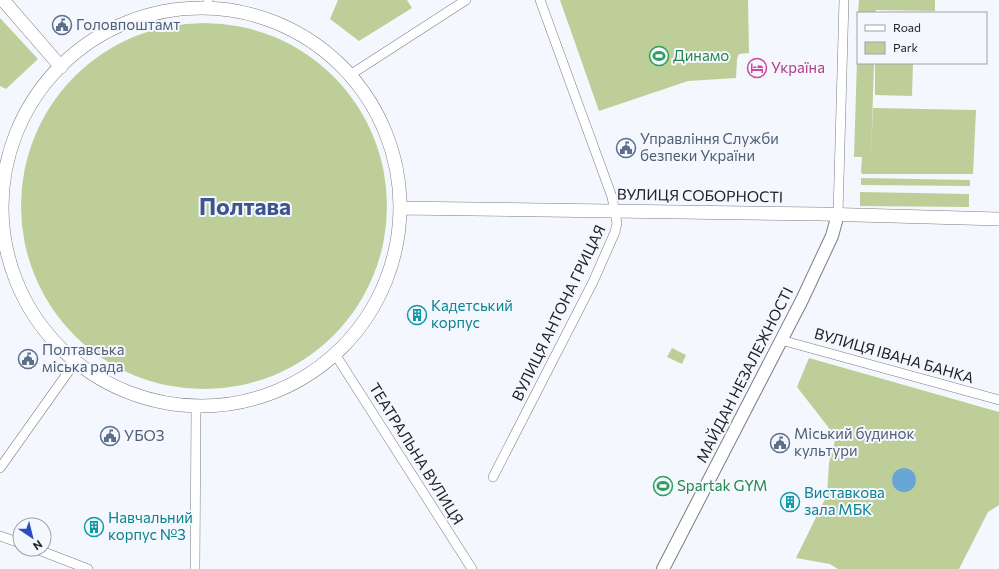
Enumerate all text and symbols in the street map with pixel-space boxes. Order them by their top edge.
legend [857,12,987,64]
public building icon: Головпоштамт [51,14,73,36]
place label: Головпоштамт [76,15,180,33]
text: Road [893,20,921,34]
text: Park [893,40,919,54]
sports icon: Динамо [648,45,670,67]
place label: Динамо [673,46,729,64]
hotel icon: Україна [746,57,768,79]
place label: Україна [771,58,825,76]
place label: Управління Служби безпеки України [640,129,779,164]
public building icon: Управління Служби безпеки України [615,137,637,159]
street label: ВУЛИЦЯ СОБОРНОСТІ [617,185,783,205]
district label: Полтава [199,192,291,220]
street label: ВУЛИЦЯ АНТОНА ГРИЦАЯ [508,222,609,404]
street label: МАЙДАН НЕЗАЛЕЖНОСТІ [692,284,796,465]
place label: Кадетський корпус [431,296,513,331]
building icon: Кадетський корпус [406,304,428,326]
street label: ВУЛИЦЯ ІВАНА БАНКА [812,324,976,386]
place label: Полтавська міська рада [42,340,124,375]
public building icon: Полтавська міська рада [17,348,39,370]
street label: ТЕАТРАЛЬНА ВУЛИЦЯ [366,379,468,528]
place label: Міський будинок культури [794,424,914,459]
public building icon: УБОЗ [99,425,121,447]
place label: УБОЗ [124,426,164,444]
public building icon: Міський будинок культури [769,432,791,454]
sports icon: Spartak GYM [652,475,674,497]
place label: Spartak GYM [677,476,767,494]
place label: Виставкова зала МБК [804,483,885,518]
building icon: Виставкова зала МБК [779,491,801,513]
place label: Навчальний корпус №3 [108,508,193,543]
building icon: Навчальний корпус №3 [83,516,105,538]
north arrow [12,517,52,557]
text: N [31,538,45,553]

